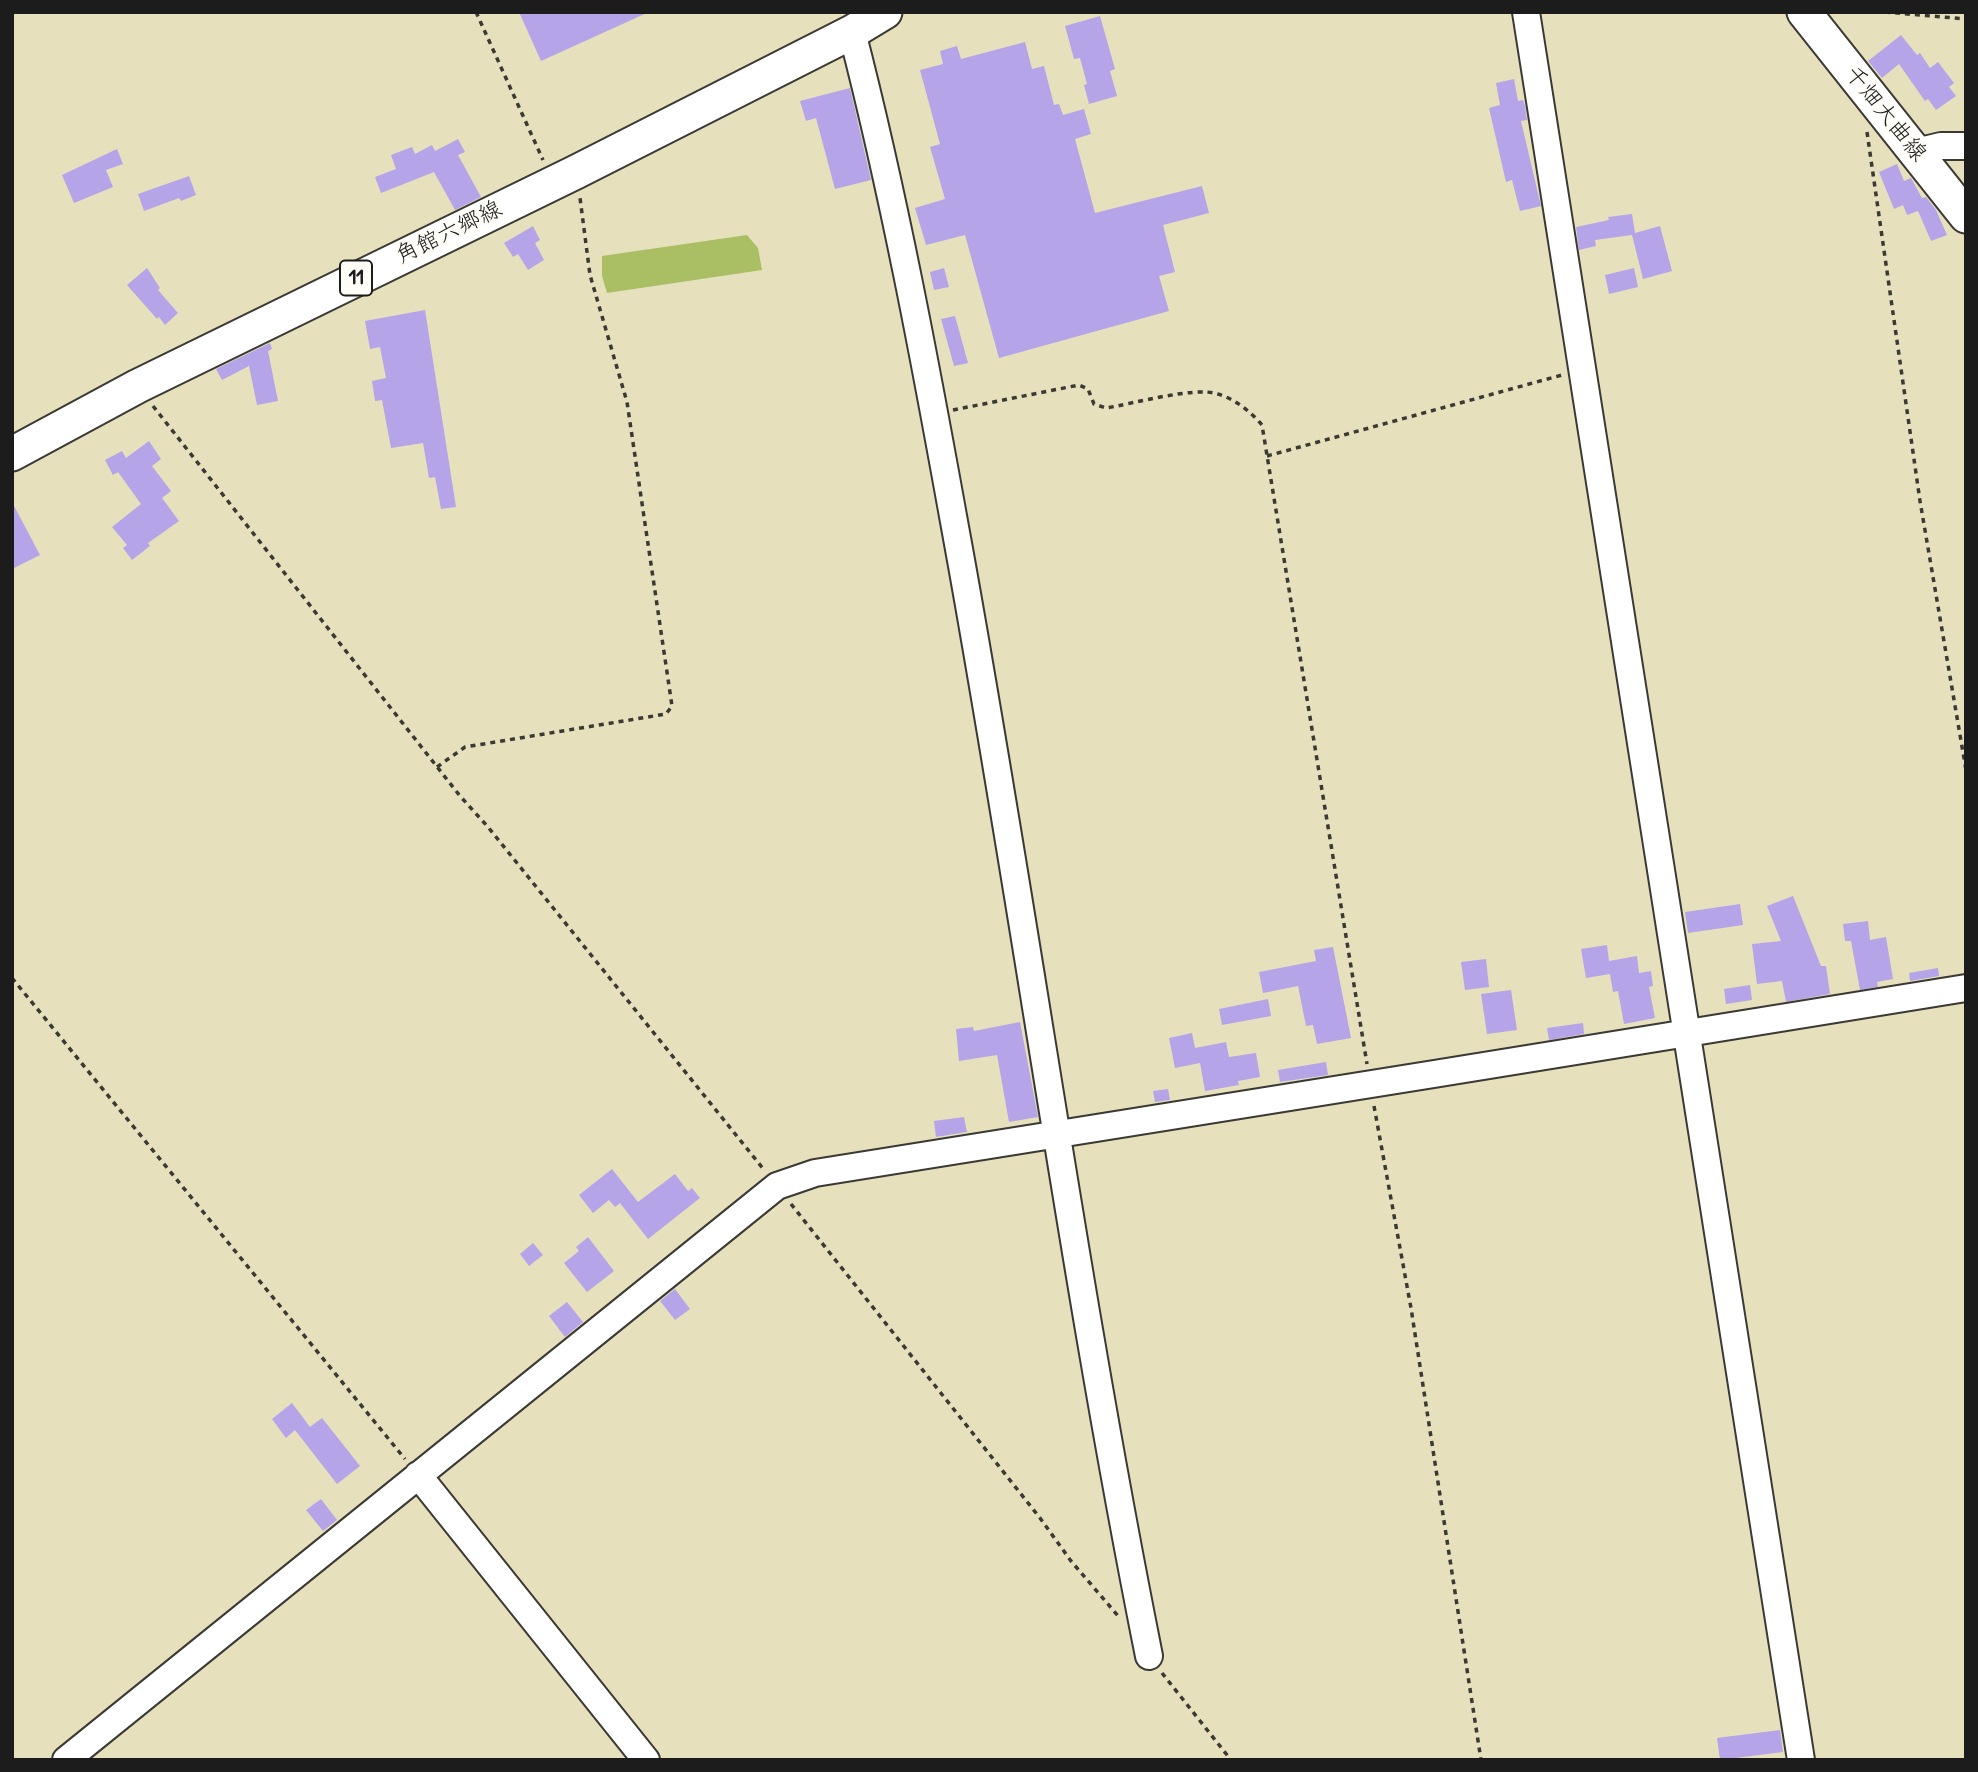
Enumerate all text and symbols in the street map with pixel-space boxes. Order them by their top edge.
street label: 千畑大曲線 [1838,61,1932,167]
street label: 角館六郷線 [391,195,507,271]
road number: 11 [340,260,372,296]

